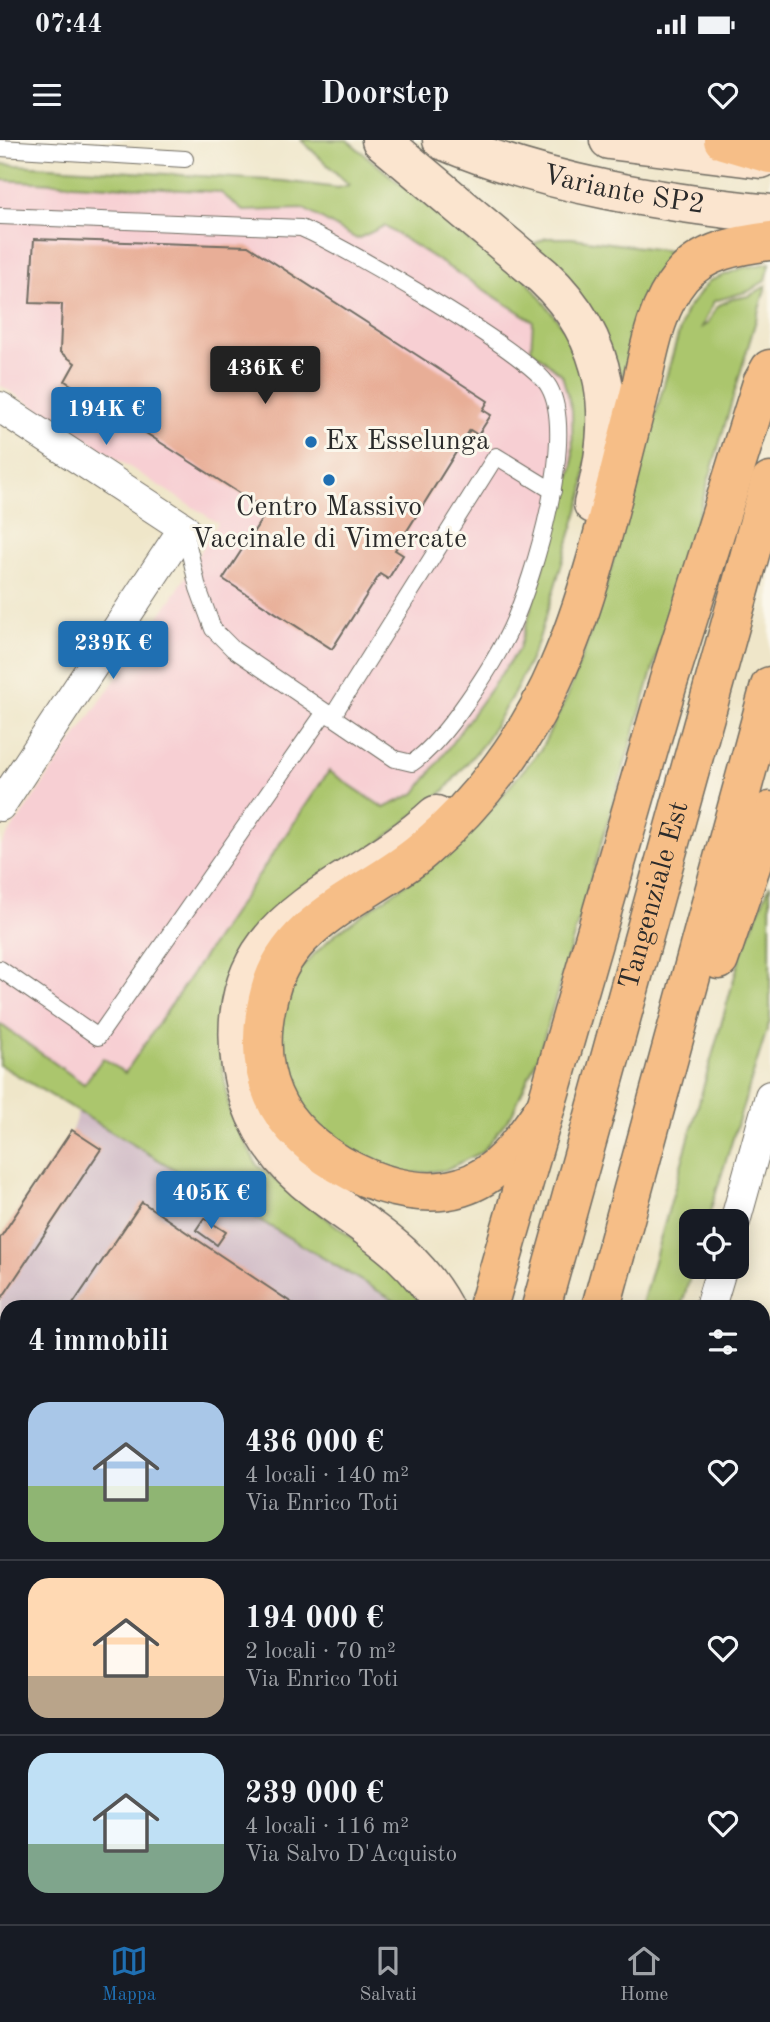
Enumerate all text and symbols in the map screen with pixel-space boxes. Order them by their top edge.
text: 07:44 [35,12,103,38]
icon: menu [28,76,66,114]
icon: heart [704,76,742,114]
text: Doorstep [320,79,450,111]
street label: Variante SP2 [539,161,706,220]
pin: 436K € [208,346,322,406]
text: 436K € [226,357,304,380]
pin: 194K € [49,387,163,447]
text: 194K € [67,398,145,421]
place label: Ex Esselunga [325,428,490,456]
marker: Ex Esselunga [303,434,319,450]
marker: Centro Massivo Vaccinale di Vimercate [321,472,337,488]
place label: Centro Massivo Vaccinale di Vimercate [191,494,467,554]
pin: 239K € [56,622,170,681]
text: 239K € [74,632,152,655]
street label: Tangenziale Est [616,798,695,993]
pin: 405K € [154,1172,268,1231]
text: 405K € [172,1182,250,1205]
map controls [679,1209,749,1279]
button: locate [679,1209,749,1279]
icon: filters [704,1323,742,1361]
text: 4 immobili [28,1327,169,1357]
text: 436 000 € [245,1428,384,1458]
icon: home [84,1430,168,1514]
icon: heart [704,1453,742,1491]
text: 4 locali · 140 m² [245,1464,409,1487]
text: Via Enrico Toti [245,1492,398,1515]
text: 194 000 € [245,1604,384,1634]
icon: home [84,1606,168,1690]
icon: heart [704,1629,742,1667]
text: 2 locali · 70 m² [245,1640,396,1663]
text: Via Enrico Toti [245,1668,398,1691]
text: 239 000 € [245,1779,384,1809]
icon: home [84,1781,168,1865]
icon: heart [704,1804,742,1842]
text: 4 locali · 116 m² [245,1815,409,1838]
text: Via Salvo D'Acquisto [245,1843,457,1866]
tab: Mappa [102,1942,156,2007]
tab: Salvati [360,1942,417,2007]
tab: Home [620,1942,668,2007]

